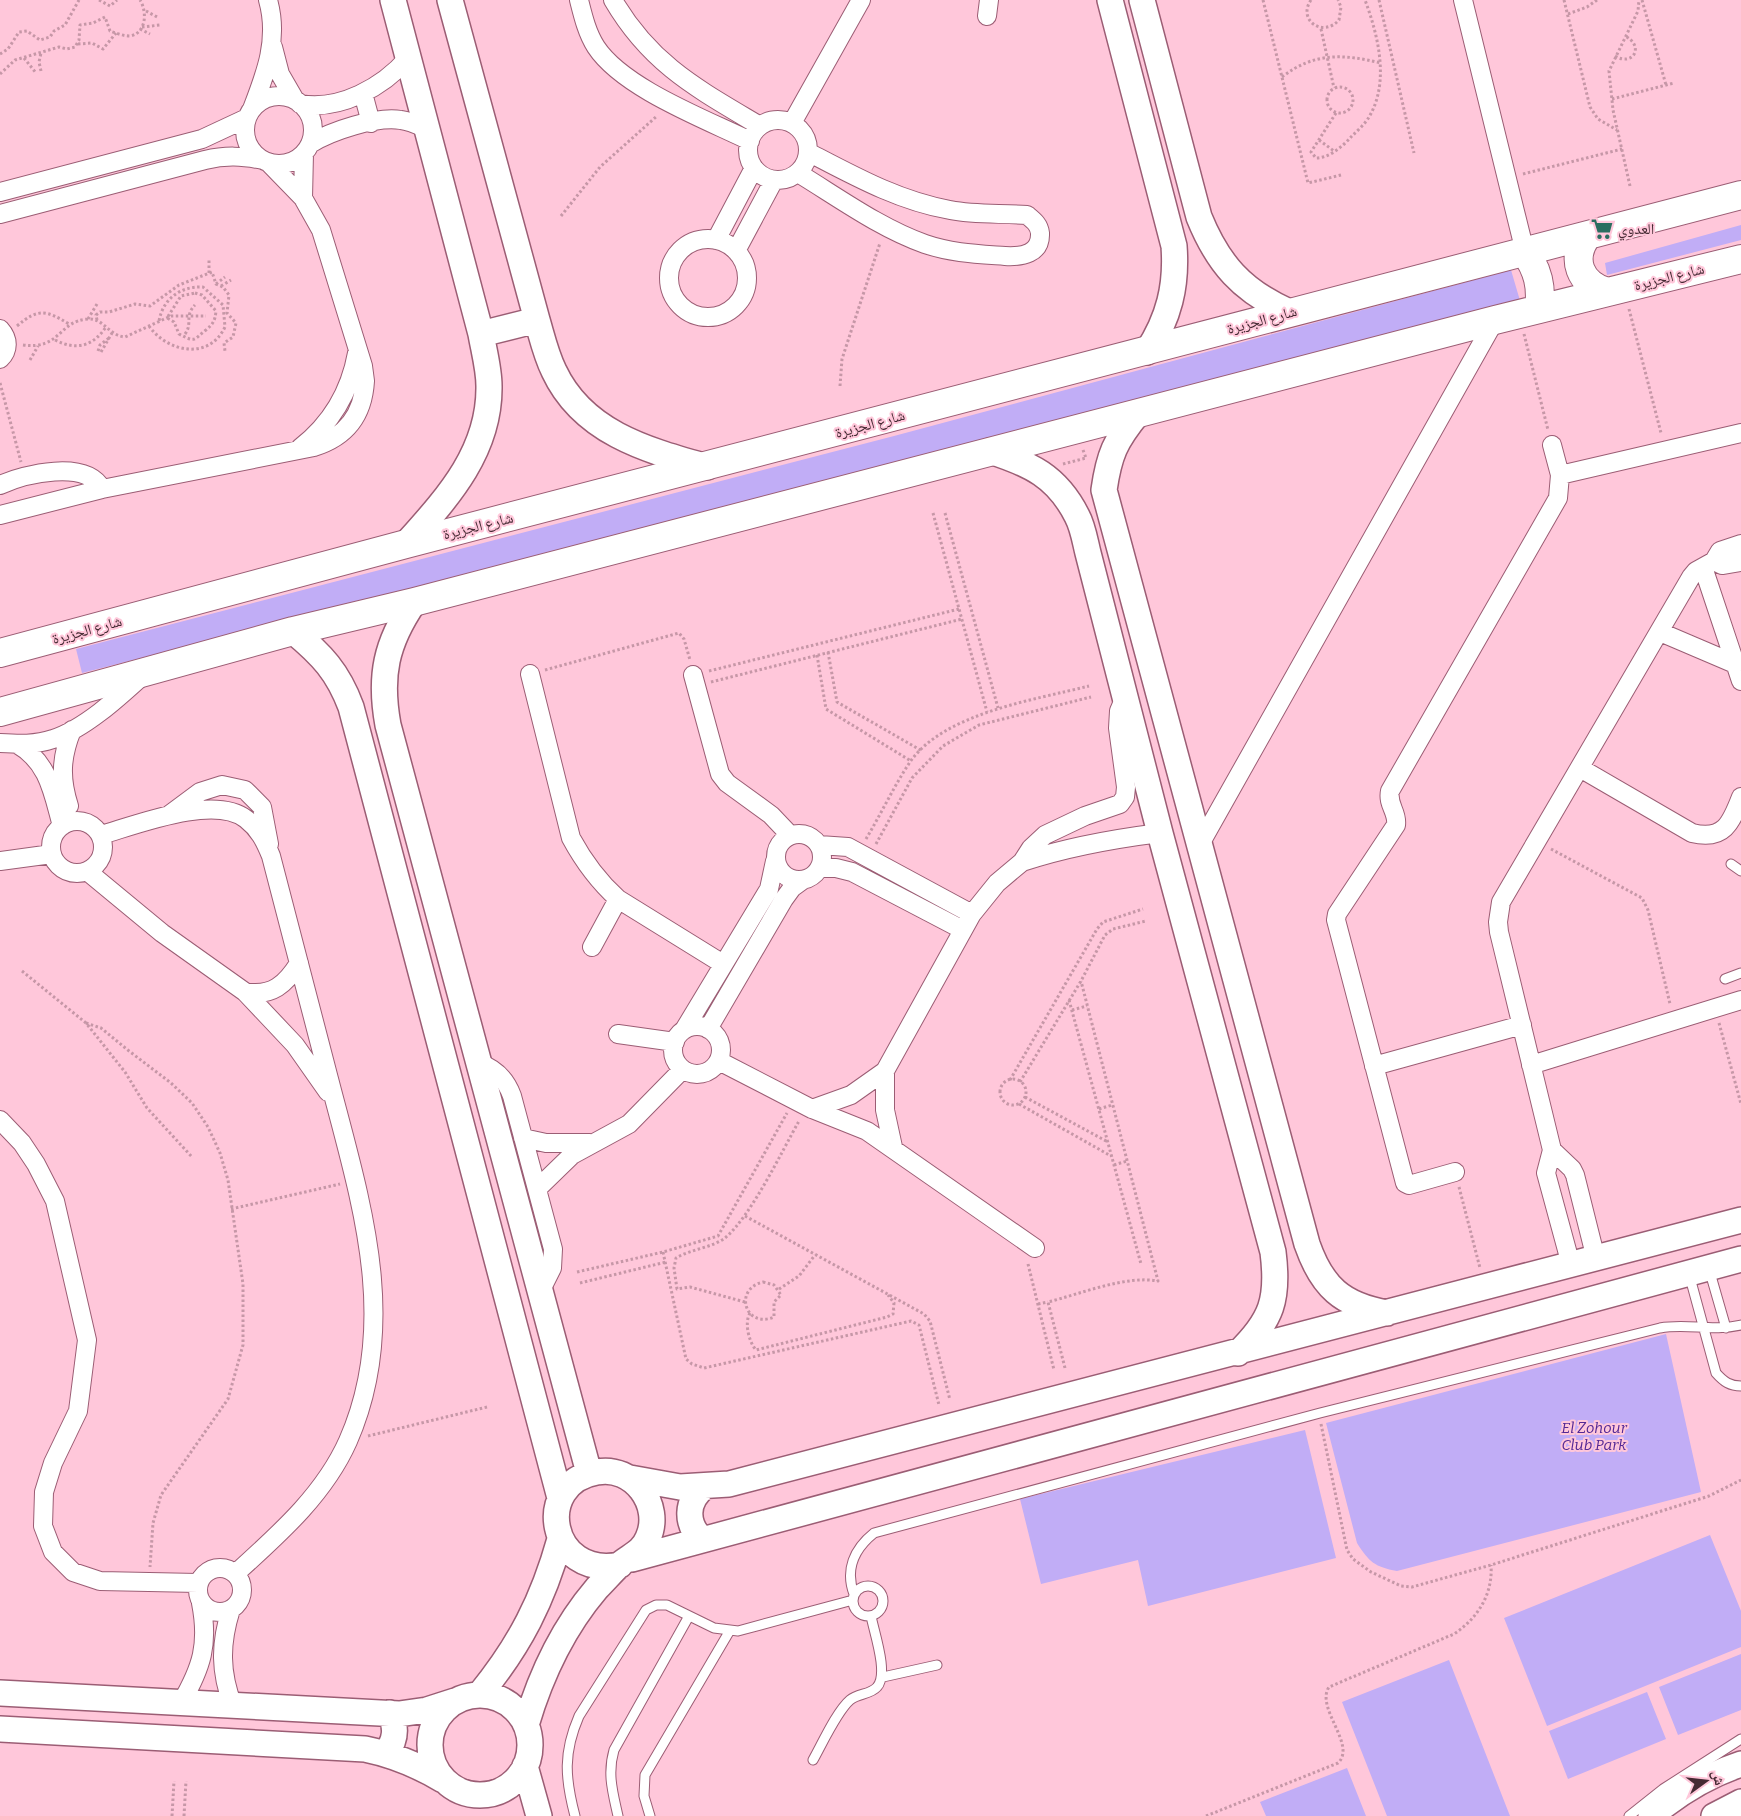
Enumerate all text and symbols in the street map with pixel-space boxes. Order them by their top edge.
supermarket icon: العدوي [1589,216,1615,242]
place label: العدوي [1618,220,1654,241]
street label: شارع الجزيرة [1632,260,1706,295]
street label: شارع الجزيرة [1225,302,1299,339]
street label: شارع الجزيرة [833,406,907,443]
street label: شارع الجزيرة [441,509,515,544]
street label: شارع الجزيرة [50,612,124,649]
park label: El Zohour Club Park [1561,1419,1628,1454]
north arrow [1681,1756,1731,1806]
text: ش [1708,1768,1728,1787]

